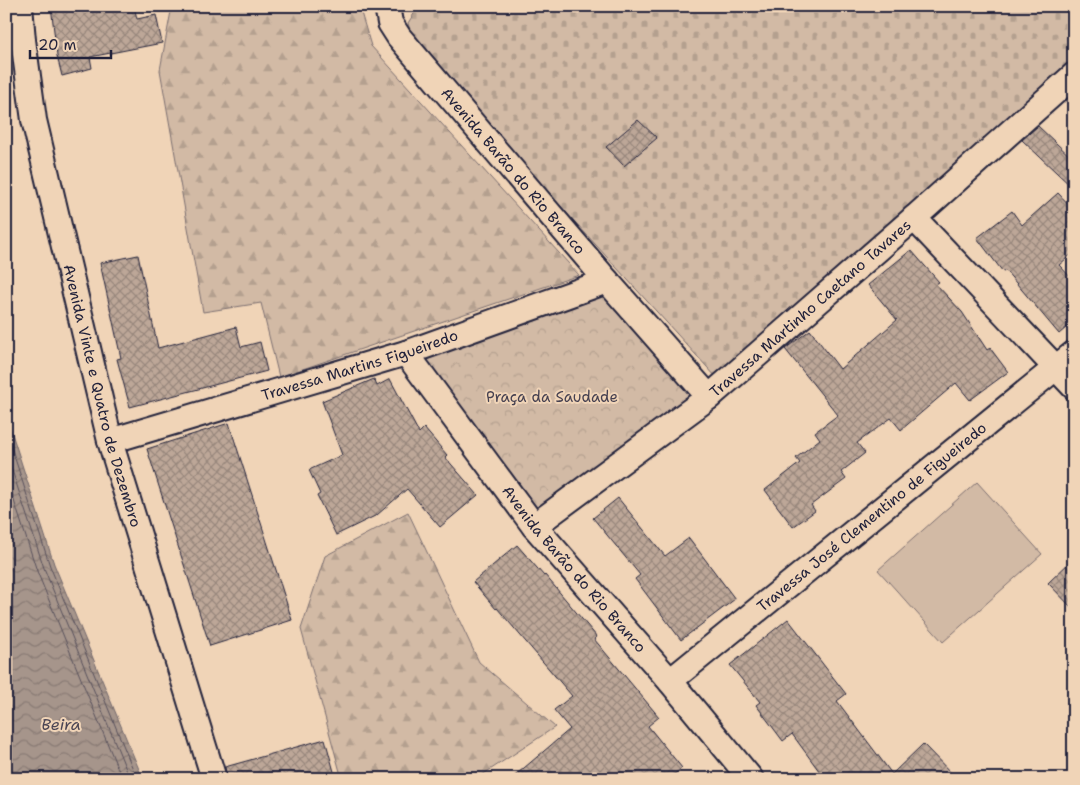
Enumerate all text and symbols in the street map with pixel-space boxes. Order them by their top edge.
scale bar [30,28,111,60]
text: 20 m [38,35,77,55]
street label: Avenida Barão do Rio Branco [437,83,590,259]
street label: Travessa Martinho Caetano Tavares [705,215,915,402]
street label: Avenida Vinte e Quatro de Dezembro [59,262,146,530]
street label: Travessa Martins Figueiredo [259,325,461,405]
park label: Praça da Saudade [486,387,618,407]
street label: Travessa José Clementino de Figueiredo [753,418,991,616]
street label: Avenida Barão do Rio Branco [498,482,651,657]
water label: Beira [41,714,81,735]

